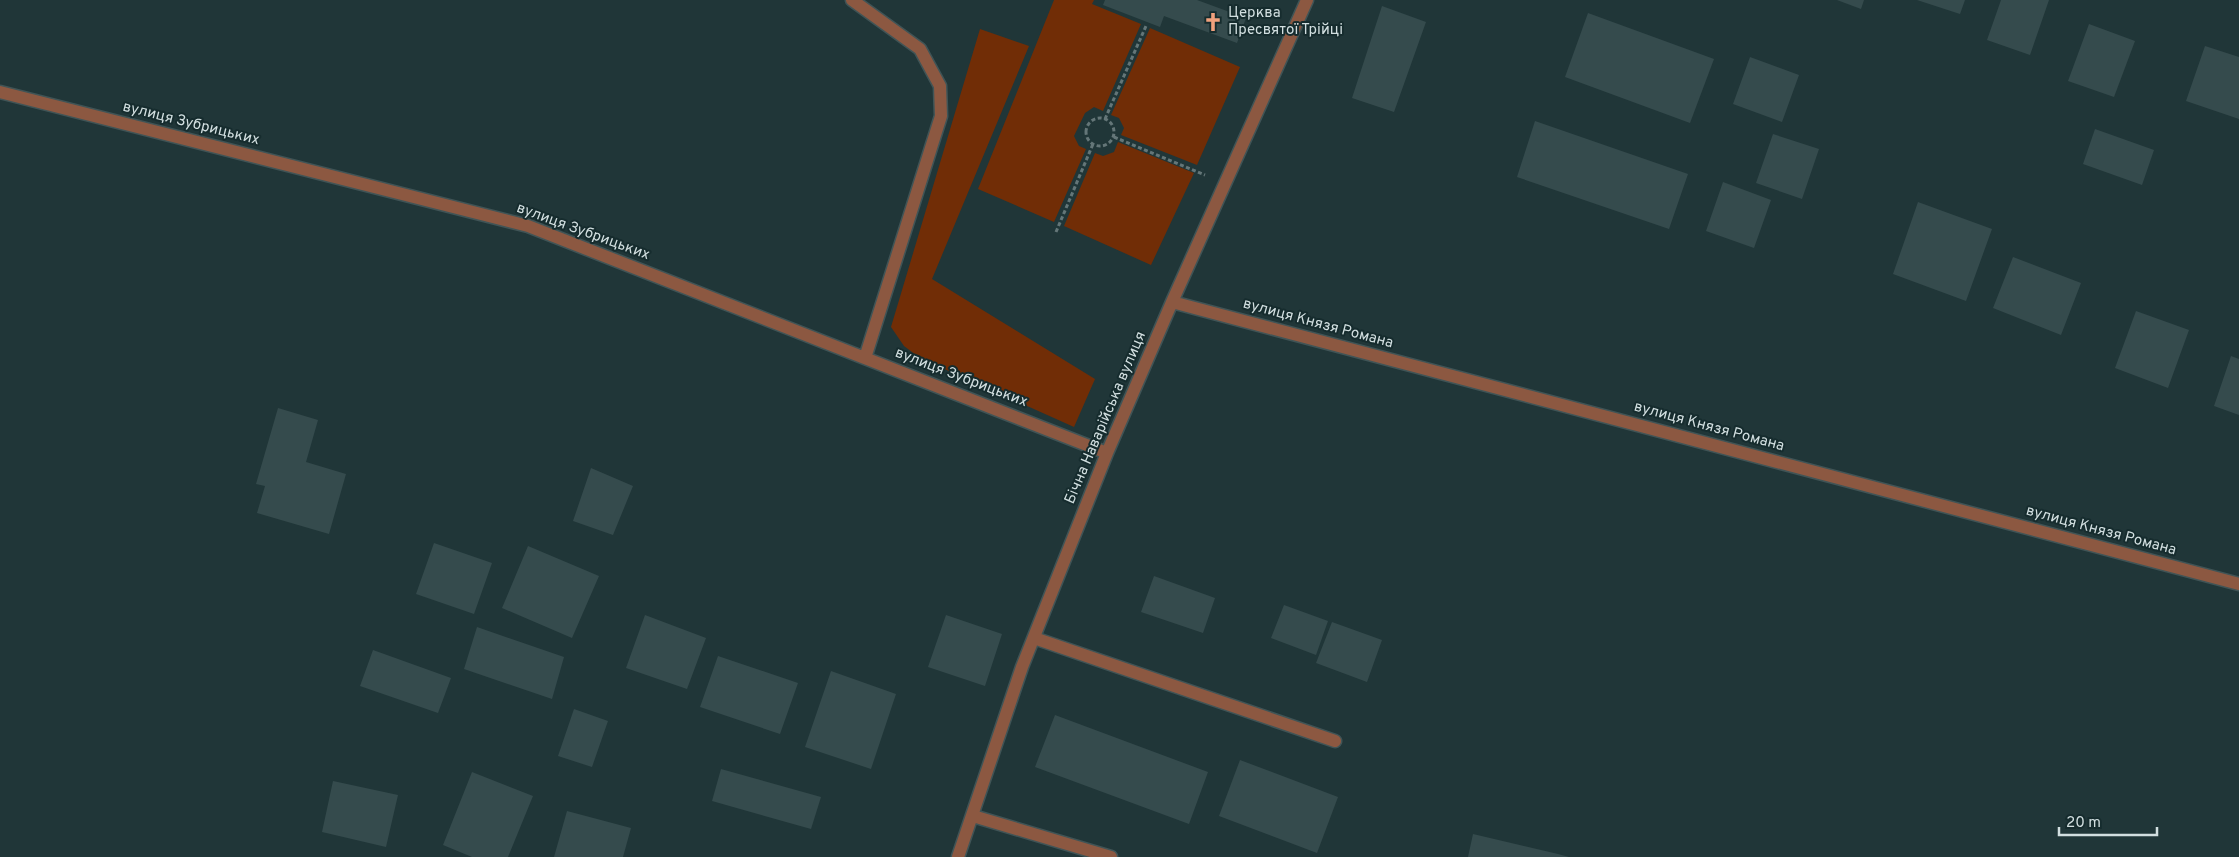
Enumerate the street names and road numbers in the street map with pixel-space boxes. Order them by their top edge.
street label: вулиця Зубрицьких [121,98,262,150]
street label: вулиця Зубрицьких [514,199,653,265]
street label: вулиця Князя Романа [1241,295,1395,353]
street label: Бічна Наварійська вулиця [1061,329,1151,507]
street label: вулиця Зубрицьких [892,344,1030,412]
street label: вулиця Князя Романа [1632,398,1786,456]
street label: вулиця Князя Романа [2024,502,2178,560]

